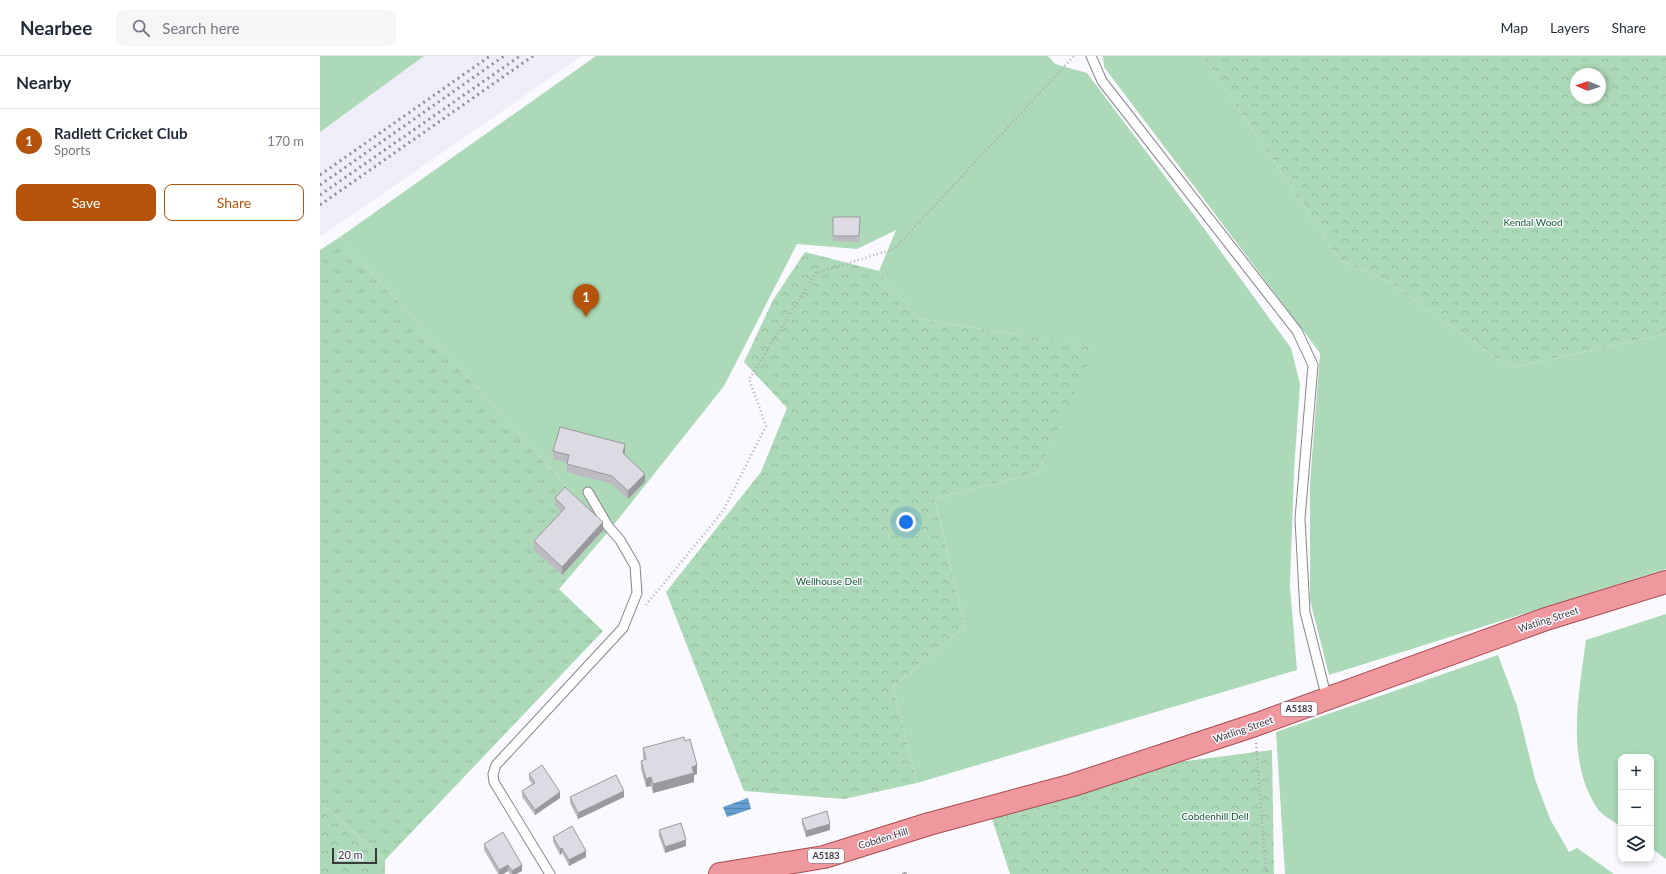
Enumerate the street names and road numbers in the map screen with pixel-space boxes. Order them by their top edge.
street label: Watling Street [1516,603,1580,634]
road number: A5183 [1281,702,1317,716]
street label: Watling Street [1211,713,1275,745]
street label: Cobden Hill [857,825,909,851]
road number: A5183 [808,849,844,863]

